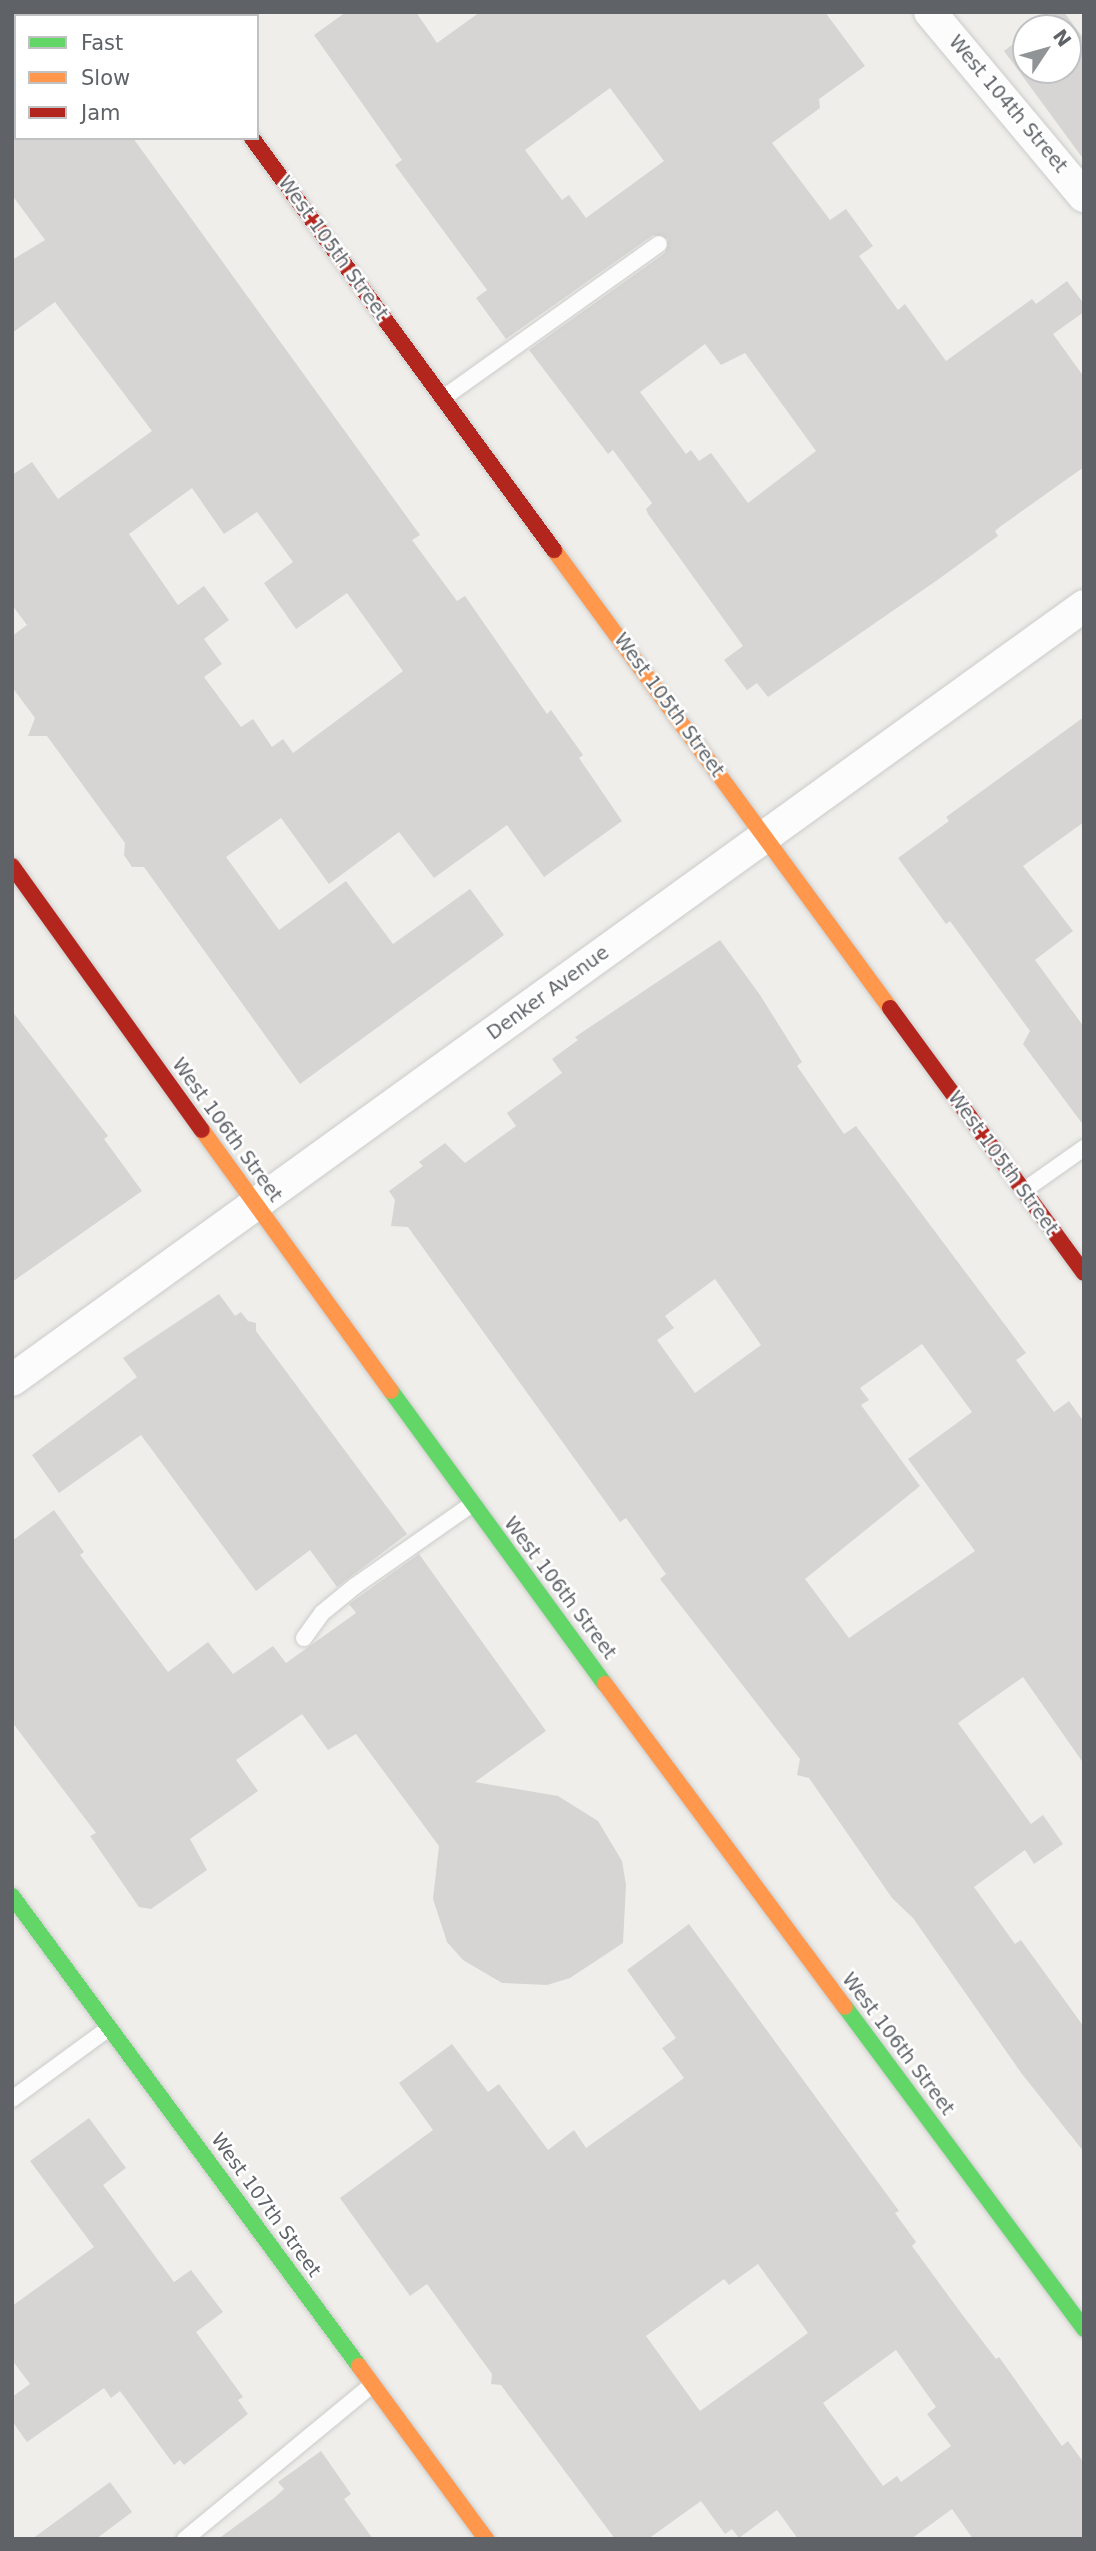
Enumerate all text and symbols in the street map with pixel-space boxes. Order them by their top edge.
legend [14,14,259,140]
north arrow [1012,14,1082,84]
text: N [1049,25,1076,51]
text: Fast [81,31,123,55]
street label: West 104th Street [944,31,1072,177]
text: Slow [81,66,130,90]
text: Jam [81,101,121,125]
street label: West 105th Street [273,172,393,324]
street label: West 105th Street [609,629,729,781]
street label: Denker Avenue [483,941,613,1045]
street label: West 106th Street [167,1054,287,1206]
street label: West 105th Street [943,1087,1063,1239]
street label: West 106th Street [499,1512,621,1664]
street label: West 106th Street [837,1968,959,2120]
street label: West 107th Street [206,2129,326,2281]

